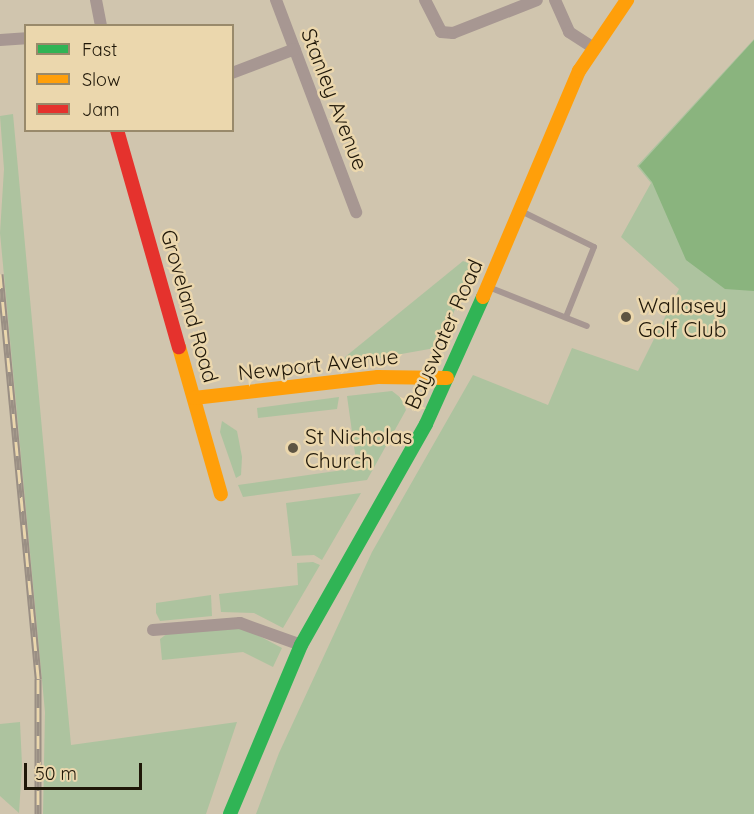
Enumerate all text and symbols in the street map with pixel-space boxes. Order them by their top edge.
legend [24,24,234,132]
street label: Stanley Avenue [296,25,374,173]
text: Fast [82,38,117,61]
text: Slow [82,68,120,91]
text: Jam [82,98,120,121]
street label: Groveland Road [156,227,224,385]
street label: Bayswater Road [399,255,487,413]
place label: Wallasey Golf Club [638,292,727,342]
marker: Wallasey Golf Club [619,310,633,324]
street label: Newport Avenue [237,343,399,385]
place label: St Nicholas Church [305,423,412,473]
marker: St Nicholas Church [286,441,300,455]
scale bar [27,751,146,789]
text: 50 m [35,762,77,785]

